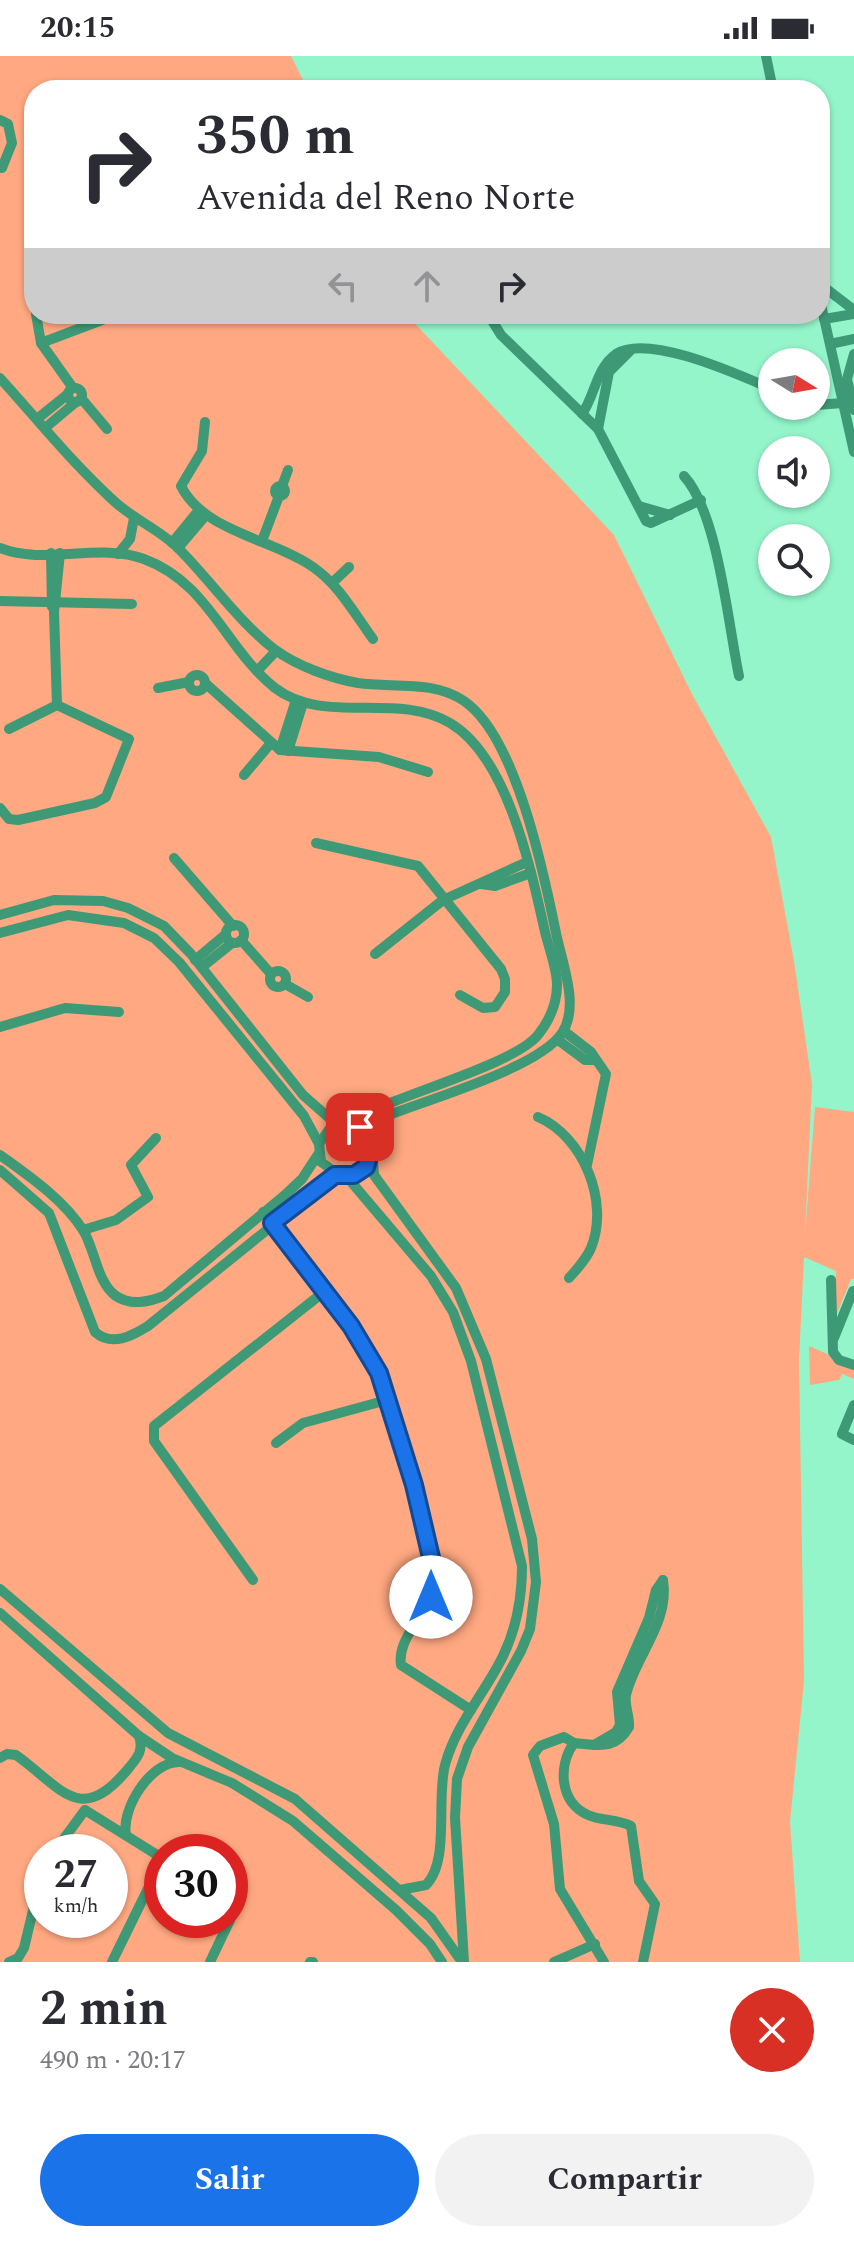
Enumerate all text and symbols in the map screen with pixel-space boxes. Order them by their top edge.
text: 20:15 [40,5,115,51]
text: 350 m [196,94,355,179]
icon: right [64,112,168,216]
text: Avenida del Reno Norte [196,171,575,226]
icon: left [321,264,365,308]
icon: ahead [405,264,449,308]
icon: right [489,264,533,308]
north arrow [758,348,830,420]
map controls [758,348,830,596]
button: sound [758,436,830,508]
button: search [758,524,830,596]
pin [326,1093,394,1161]
icon: arrive [338,1105,382,1149]
position arrow [389,1555,473,1639]
speed limit sign: 30 [144,1834,248,1938]
text: 27 [54,1845,98,1906]
text: km/h [54,1891,99,1921]
text: 2 min [40,1973,168,2046]
button: close [730,1988,814,2072]
text: 490 m · 20:17 [40,2040,186,2080]
button: Salir [40,2134,419,2226]
button: Compartir [435,2134,814,2226]

